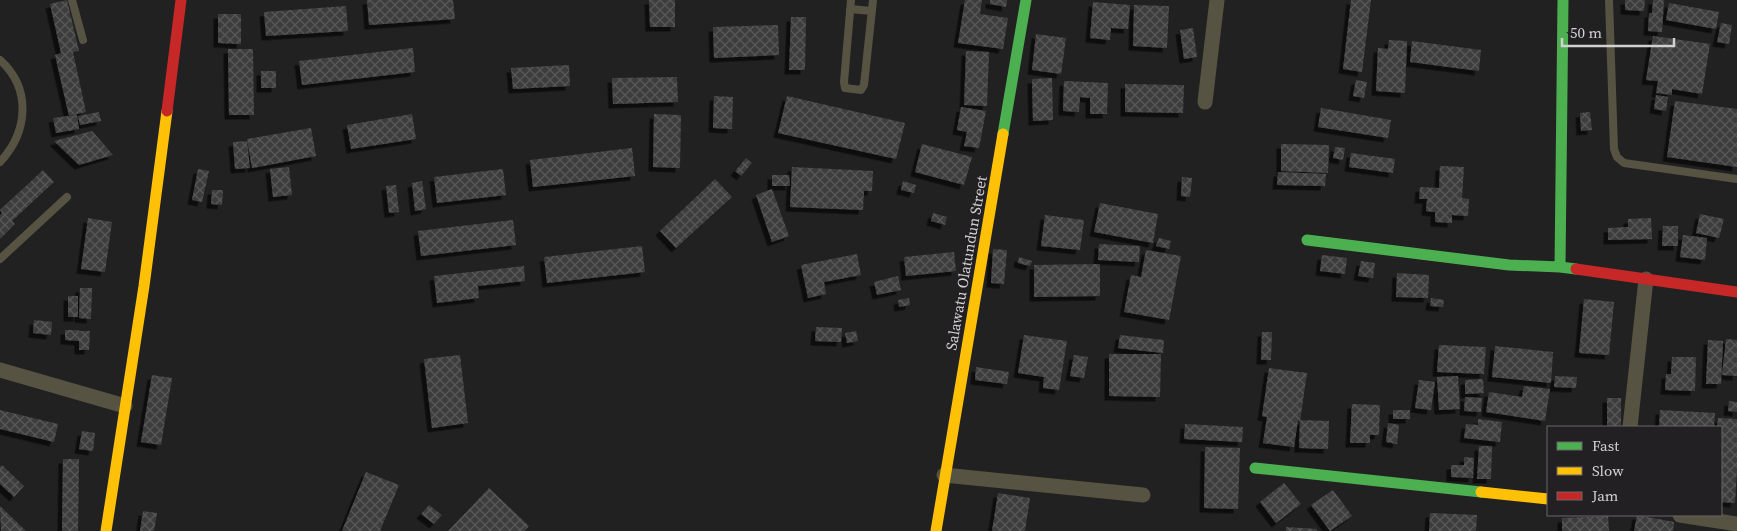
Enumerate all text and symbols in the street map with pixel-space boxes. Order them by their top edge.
scale bar [1562,15,1674,47]
text: 50 m [1570,22,1602,43]
street label: Salawatu Olatundun Street [940,174,992,352]
legend [1547,426,1722,516]
text: Fast [1592,435,1619,456]
text: Slow [1592,460,1624,481]
text: Jam [1591,485,1619,506]

